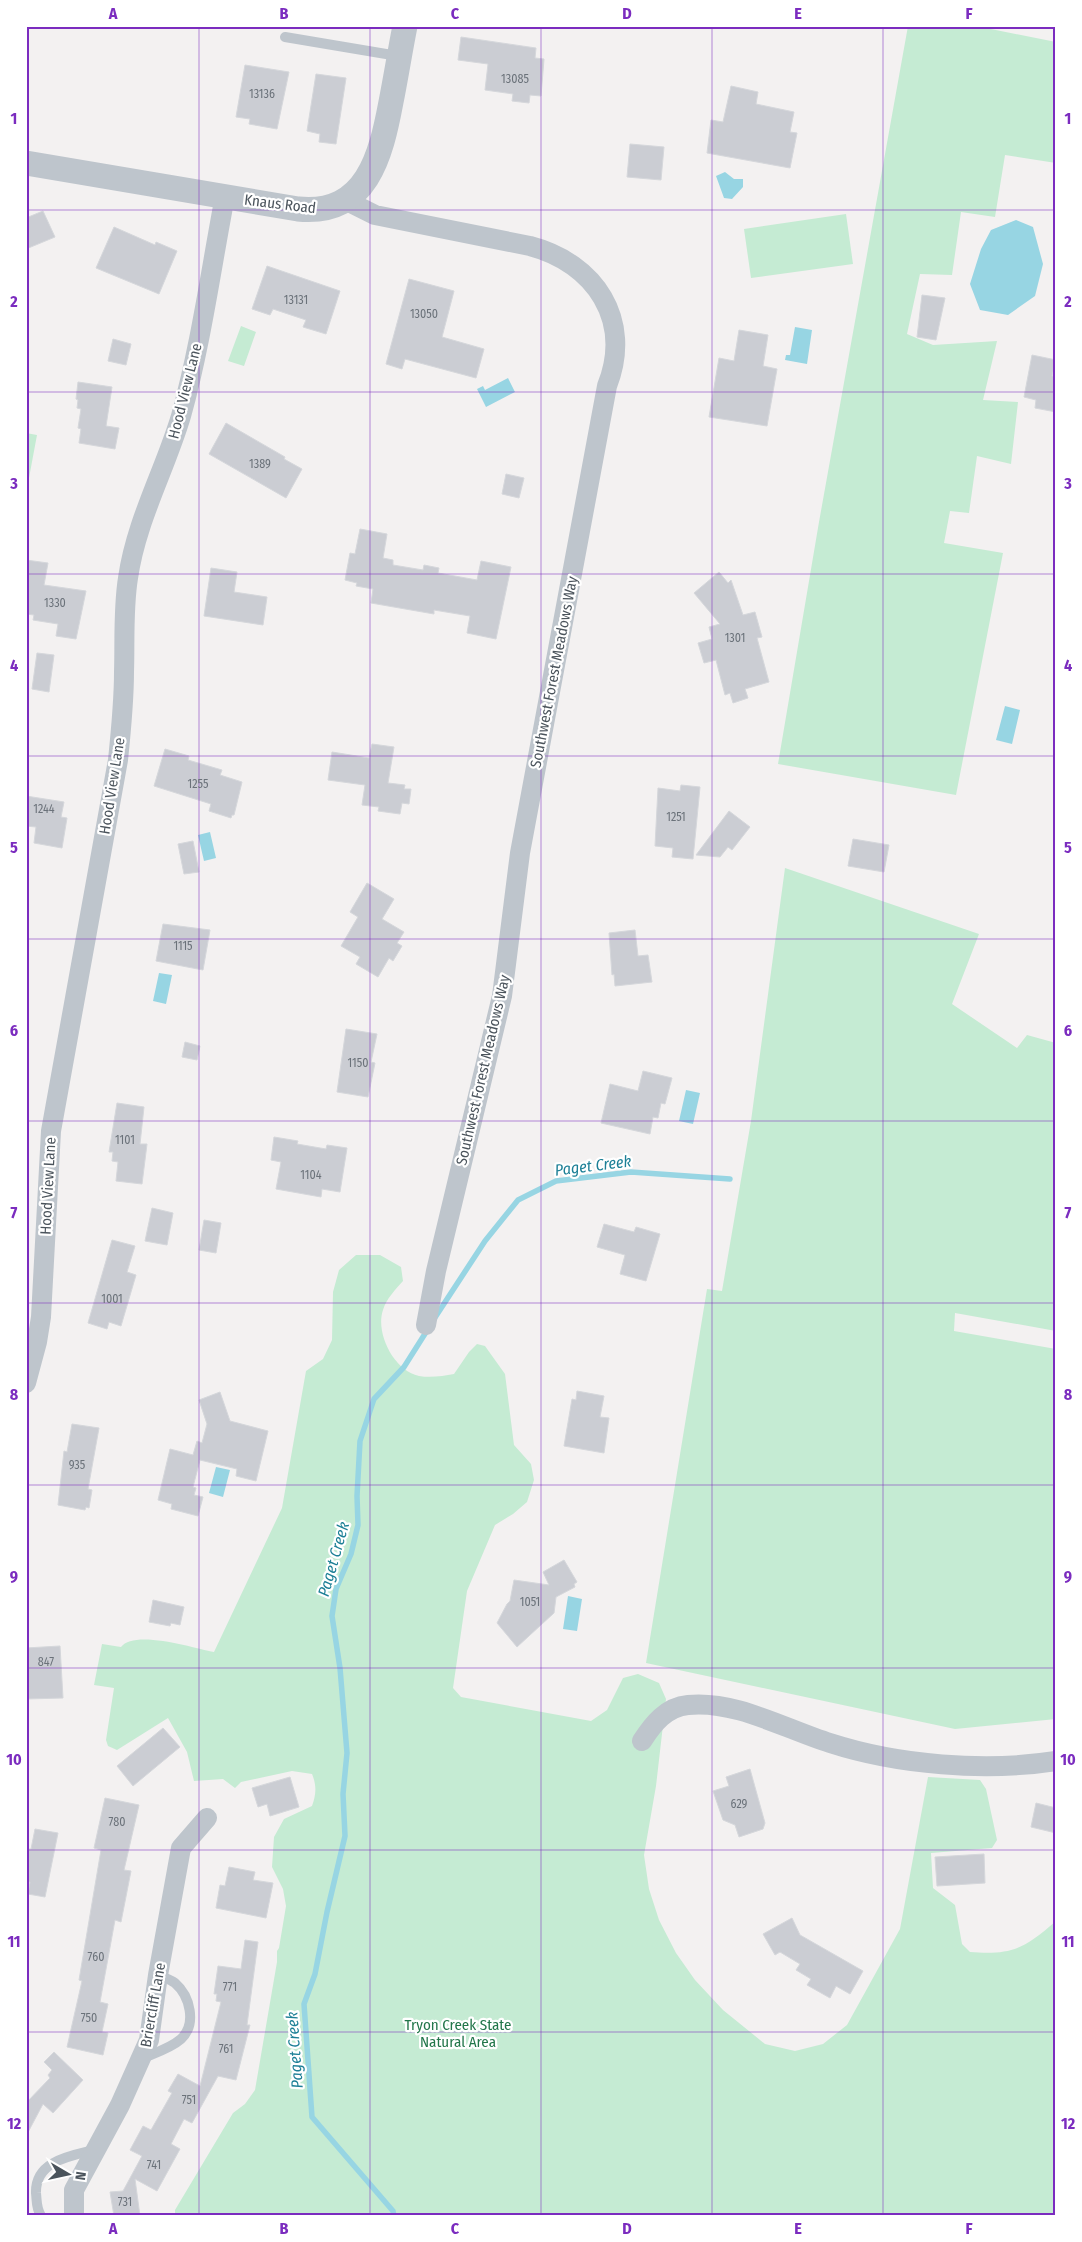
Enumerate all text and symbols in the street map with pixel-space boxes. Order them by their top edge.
text: A [108,4,118,23]
text: B [280,4,289,23]
text: C [451,4,460,23]
text: D [622,4,632,23]
text: E [794,4,802,23]
text: F [965,4,973,23]
house number: 13085 [501,72,529,86]
house number: 13136 [249,87,275,101]
text: 1 [11,109,17,128]
text: 1 [1065,109,1071,128]
street label: Knaus Road [243,191,317,217]
text: 2 [9,292,18,311]
text: 2 [1063,292,1072,311]
house number: 13131 [284,293,308,307]
house number: 13050 [410,307,438,321]
street label: Hood View Lane [164,341,206,441]
house number: 1389 [249,457,271,471]
text: 3 [9,474,18,493]
text: 3 [1063,474,1072,493]
street label: Southwest Forest Meadows Way [527,574,581,769]
house number: 1330 [44,596,66,610]
house number: 1301 [725,631,745,645]
text: 4 [10,656,18,675]
text: 4 [1064,656,1072,675]
street label: Hood View Lane [95,736,129,836]
house number: 1255 [188,777,209,791]
house number: 1244 [33,802,55,816]
house number: 1251 [666,810,686,824]
text: 5 [10,838,18,857]
text: 5 [1064,838,1072,857]
house number: 1115 [173,939,193,953]
street label: Southwest Forest Meadows Way [452,973,514,1167]
text: 6 [10,1021,18,1040]
text: 6 [1064,1021,1072,1040]
house number: 1150 [348,1056,368,1070]
house number: 1101 [115,1133,135,1147]
street label: Hood View Lane [36,1137,60,1235]
water label: Paget Creek [554,1151,632,1180]
house number: 1104 [300,1168,322,1182]
text: 7 [11,1203,18,1222]
text: 7 [1065,1203,1072,1222]
house number: 1001 [101,1292,123,1306]
text: 8 [10,1385,19,1404]
text: 8 [1064,1385,1073,1404]
house number: 935 [69,1458,86,1472]
water label: Paget Creek [314,1520,353,1599]
text: 9 [10,1567,18,1586]
text: 9 [1064,1567,1072,1586]
house number: 1051 [520,1595,540,1609]
house number: 847 [38,1655,54,1669]
text: 10 [6,1750,22,1769]
text: 10 [1060,1750,1076,1769]
house number: 629 [731,1797,748,1811]
house number: 780 [109,1815,125,1829]
text: 11 [7,1932,21,1951]
text: 11 [1061,1932,1075,1951]
house number: 760 [88,1950,104,1964]
street label: Briercliff Lane [137,1961,169,2049]
house number: 771 [223,1980,237,1994]
house number: 750 [81,2011,97,2025]
water label: Paget Creek [282,2011,307,2089]
park label: Tryon Creek State Natural Area [405,2016,511,2051]
house number: 761 [219,2042,233,2056]
house number: 751 [182,2093,196,2107]
text: 12 [7,2114,22,2133]
text: 12 [1061,2114,1076,2133]
north arrow [42,2150,92,2200]
house number: 741 [147,2158,161,2172]
text: N [71,2170,89,2181]
house number: 731 [118,2195,132,2209]
text: A [108,2219,118,2238]
text: B [280,2219,289,2238]
text: C [451,2219,460,2238]
text: D [622,2219,632,2238]
text: E [794,2219,802,2238]
text: F [965,2219,973,2238]

